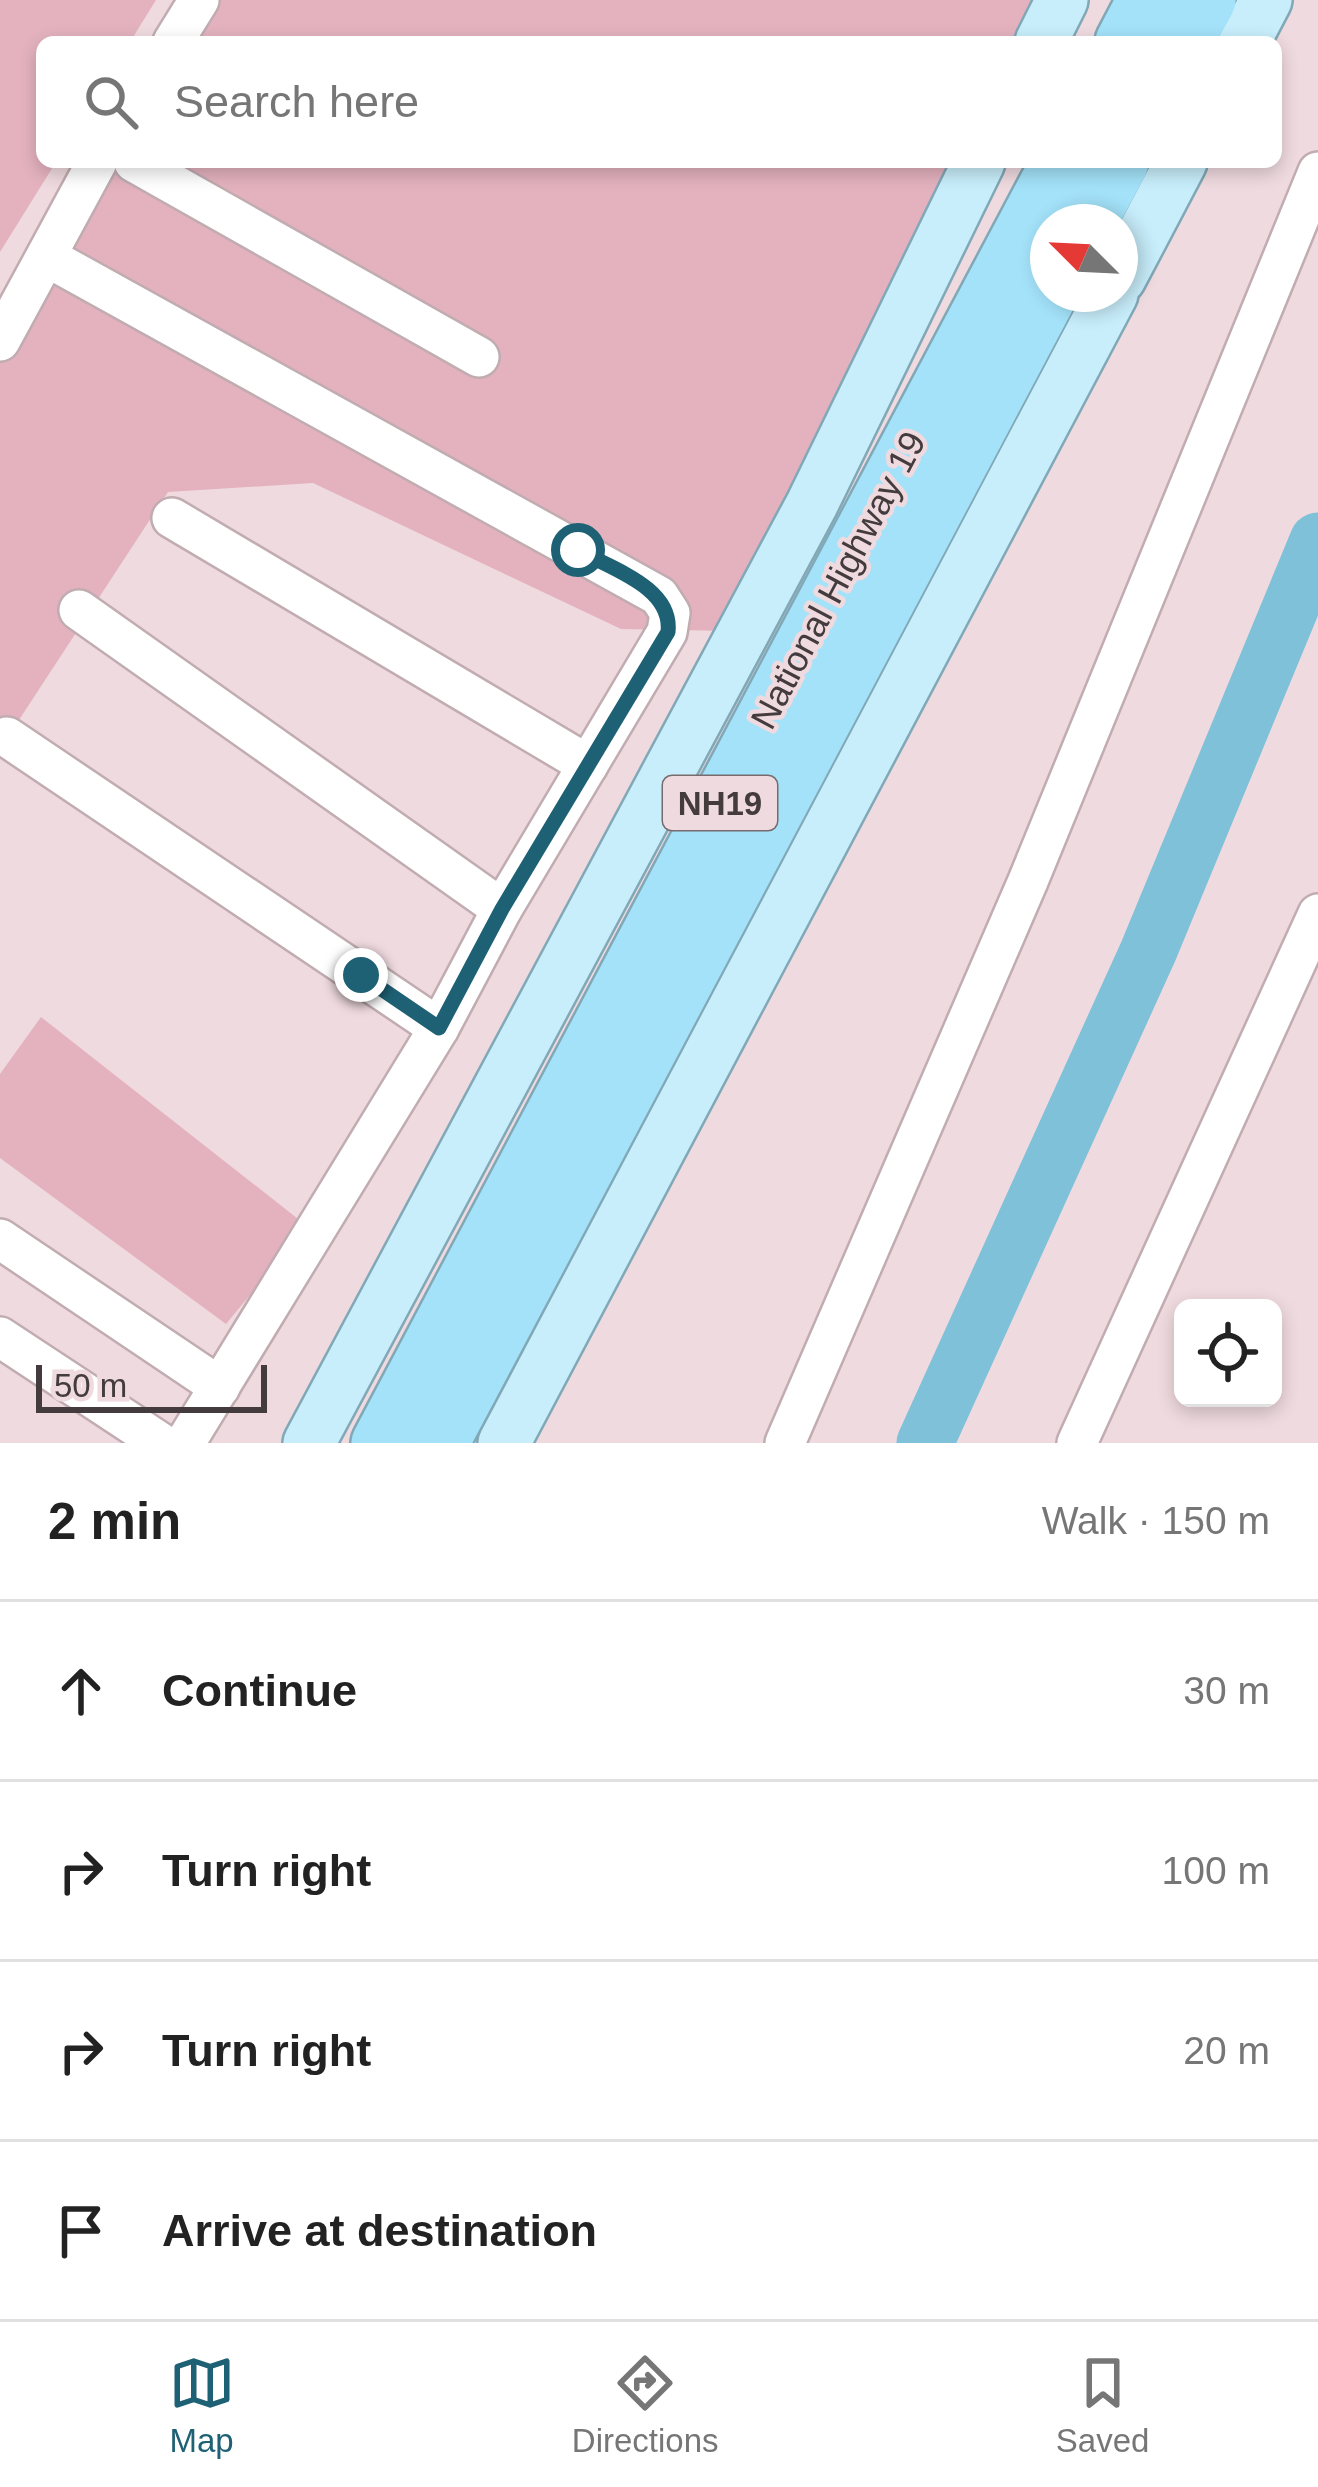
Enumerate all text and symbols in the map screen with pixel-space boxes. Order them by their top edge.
search box [36,36,1282,168]
icon: search [78,69,144,135]
text: Search here [174,76,419,127]
north arrow [1030,204,1138,312]
street label: National Highway 19 [742,425,934,735]
route start [551,523,605,577]
road number: NH19 [663,776,777,830]
route end [334,948,388,1002]
map controls [1174,1299,1282,1407]
button: locate [1174,1299,1282,1407]
scale bar [36,1359,267,1412]
text: 50 m [54,1367,127,1404]
text: 2 min [48,1493,181,1550]
text: Walk · 150 m [1042,1499,1270,1542]
icon: ahead [48,1658,114,1724]
text: Continue [162,1665,357,1716]
text: 30 m [1183,1669,1270,1712]
icon: right [48,1838,114,1904]
text: Turn right [162,1845,371,1896]
text: 100 m [1162,1849,1270,1892]
icon: right [48,2018,114,2084]
text: Turn right [162,2025,371,2076]
text: 20 m [1183,2029,1270,2072]
icon: arrive [48,2198,114,2264]
text: Arrive at destination [162,2205,597,2256]
tab: Map [169,2350,235,2460]
tab: Directions [572,2350,719,2460]
tab: Saved [1056,2350,1149,2460]

